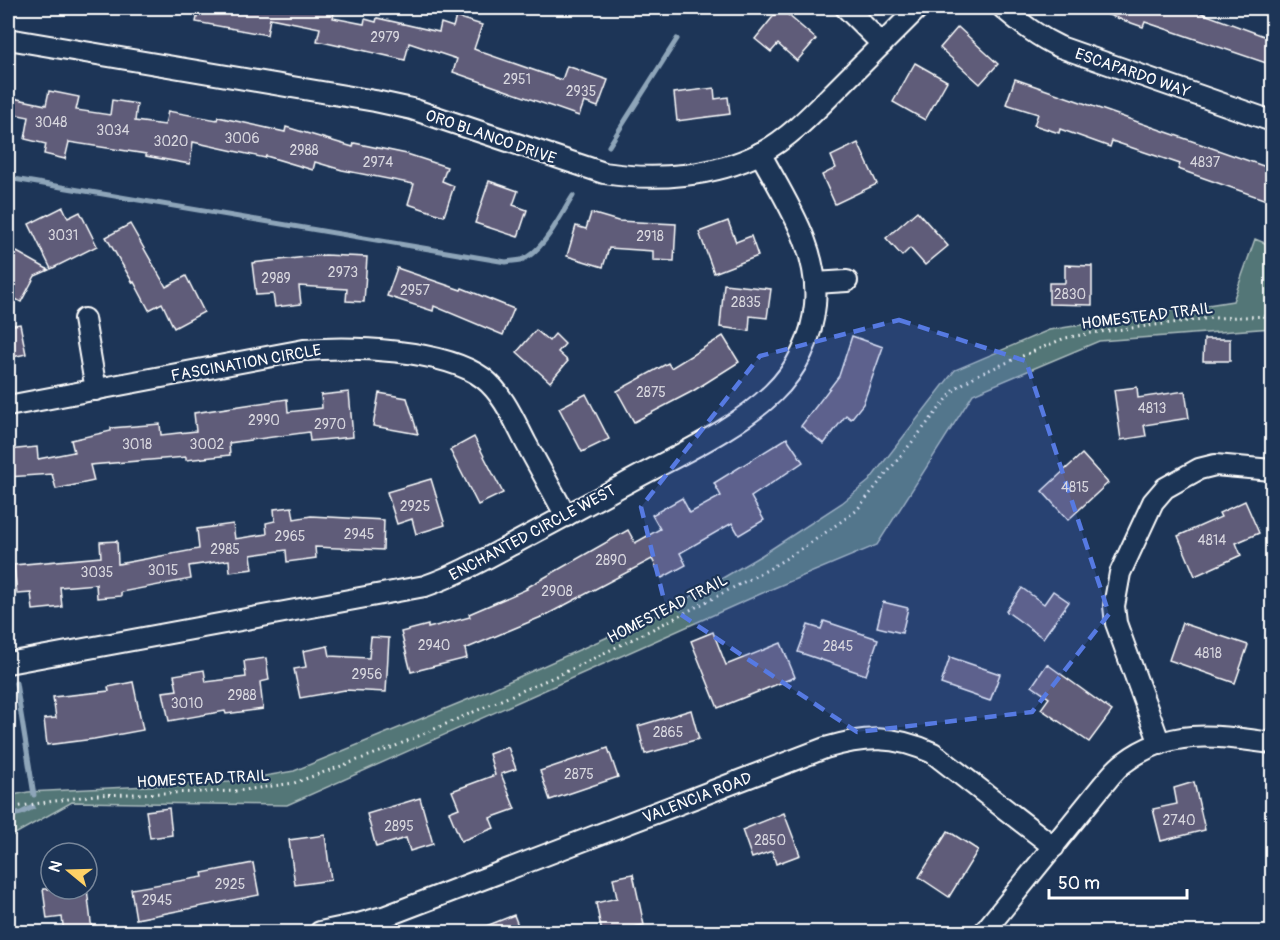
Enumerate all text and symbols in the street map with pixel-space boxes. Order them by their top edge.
house number: 2979 [370,29,400,46]
street label: ESCAPARDO WAY [1072,44,1193,102]
house number: 2951 [503,71,531,88]
house number: 2935 [566,83,596,100]
street label: ORO BLANCO DRIVE [423,105,559,169]
house number: 3048 [35,114,67,131]
house number: 3034 [96,122,130,139]
house number: 3006 [224,130,260,147]
house number: 3020 [154,133,188,150]
house number: 2988 [289,142,319,159]
house number: 2974 [363,154,393,171]
house number: 4837 [1190,154,1221,171]
house number: 3031 [48,227,78,244]
house number: 2918 [636,228,664,245]
house number: 2973 [328,264,358,281]
house number: 2989 [261,270,291,287]
house number: 2957 [400,282,431,299]
house number: 2830 [1054,286,1086,303]
house number: 2835 [731,294,761,311]
street label: HOMESTEAD TRAIL [1080,298,1214,334]
street label: FASCINATION CIRCLE [169,340,323,386]
house number: 2875 [636,384,666,401]
house number: 4813 [1138,400,1166,417]
house number: 2990 [248,412,280,429]
house number: 2970 [314,416,346,433]
house number: 3018 [122,436,152,453]
house number: 3002 [190,436,225,453]
house number: 4815 [1061,479,1089,496]
street label: ENCHANTED CIRCLE WEST [446,480,619,585]
house number: 2925 [400,498,430,515]
house number: 2945 [344,526,374,543]
house number: 2965 [275,528,305,545]
house number: 4814 [1198,532,1226,549]
house number: 2985 [210,541,240,558]
house number: 2890 [595,552,627,569]
house number: 3015 [148,562,178,579]
house number: 3035 [81,564,113,581]
street label: HOMESTEAD TRAIL [604,570,731,648]
house number: 2908 [541,583,573,600]
house number: 2940 [418,637,450,654]
house number: 2845 [823,638,853,655]
house number: 4818 [1194,645,1222,662]
house number: 2956 [352,666,382,683]
house number: 2988 [227,687,257,704]
house number: 3010 [171,695,203,712]
house number: 2865 [653,724,683,741]
street label: HOMESTEAD TRAIL [136,766,270,792]
house number: 2875 [564,766,594,783]
street label: VALENCIA ROAD [640,768,755,828]
house number: 2740 [1163,812,1195,829]
house number: 2895 [384,818,414,835]
house number: 2850 [754,832,786,849]
north arrow [39,841,99,901]
text: N [45,858,67,875]
scale bar [1049,862,1187,900]
text: 50 m [1058,872,1100,895]
house number: 2925 [215,876,245,893]
house number: 2945 [142,892,172,909]

